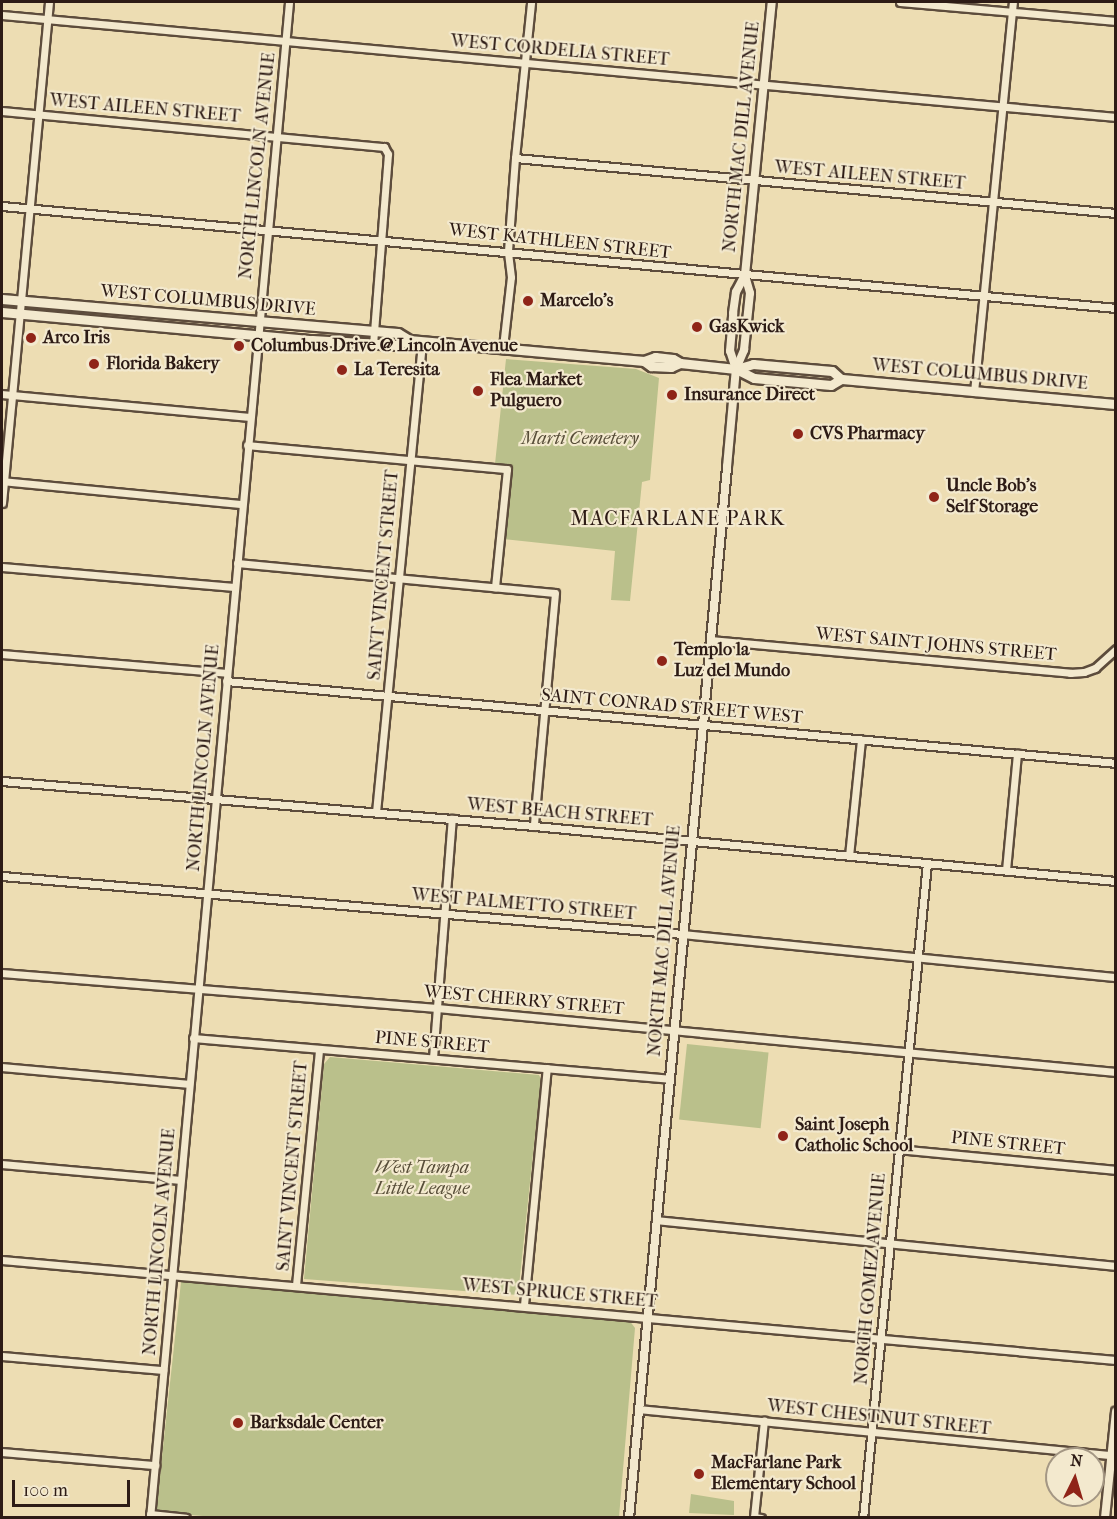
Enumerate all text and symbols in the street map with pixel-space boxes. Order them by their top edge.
street label: NORTH MAC DILL AVENUE [719,21,765,253]
street label: WEST CORDELIA STREET [450,31,670,71]
street label: NORTH LINCOLN AVENUE [235,52,281,280]
street label: WEST AILEEN STREET [49,90,241,128]
street label: WEST AILEEN STREET [774,157,966,195]
street label: WEST KATHLEEN STREET [448,220,672,264]
street label: WEST COLUMBUS DRIVE [99,281,317,321]
place label: Marcelo's [540,290,613,312]
marker: Marcelo's [521,294,535,308]
place label: GasKwick [709,316,784,338]
marker: GasKwick [690,320,704,334]
place label: Arco Iris [43,327,110,349]
marker: Arco Iris [24,331,38,345]
place label: Columbus Drive @ Lincoln Avenue [251,335,518,357]
marker: Columbus Drive @ Lincoln Avenue [232,339,246,353]
place label: Florida Bakery [106,353,220,375]
street label: WEST COLUMBUS DRIVE [871,355,1089,395]
marker: Florida Bakery [87,357,101,371]
place label: La Teresita [354,359,440,381]
marker: La Teresita [335,363,349,377]
place label: Flea Market Pulguero [490,370,582,412]
marker: Flea Market Pulguero [471,384,485,398]
place label: Insurance Direct [684,384,815,406]
marker: Insurance Direct [665,388,679,402]
place label: CVS Pharmacy [810,423,925,445]
marker: CVS Pharmacy [791,427,805,441]
park label: Marti Cemetery [521,428,639,450]
street label: SAINT VINCENT STREET [364,469,404,681]
place label: Uncle Bob's Self Storage [946,476,1038,518]
marker: Uncle Bob's Self Storage [927,490,941,504]
district label: MACFARLANE PARK [570,506,786,530]
street label: WEST SAINT JOHNS STREET [815,624,1057,666]
place label: Templo la Luz del Mundo [674,640,790,682]
street label: NORTH LINCOLN AVENUE [183,644,225,872]
marker: Templo la Luz del Mundo [655,654,669,668]
street label: SAINT CONRAD STREET WEST [540,685,804,729]
street label: WEST BEACH STREET [466,794,654,832]
street label: NORTH MAC DILL AVENUE [644,825,686,1057]
street label: WEST PALMETTO STREET [411,884,637,926]
street label: WEST CHERRY STREET [423,981,625,1021]
street label: PINE STREET [374,1027,490,1059]
street label: SAINT VINCENT STREET [273,1060,313,1272]
place label: Saint Joseph Catholic School [795,1115,913,1158]
street label: PINE STREET [950,1127,1066,1161]
street label: NORTH LINCOLN AVENUE [139,1128,181,1356]
marker: Saint Joseph Catholic School [776,1129,790,1143]
park label: West Tampa Little League [375,1158,469,1200]
street label: NORTH GOMEZ AVENUE [851,1172,891,1386]
street label: WEST SPRUCE STREET [461,1275,659,1313]
street label: WEST CHESTNUT STREET [766,1396,992,1440]
place label: Barksdale Center [250,1412,383,1434]
marker: Barksdale Center [231,1416,245,1430]
north arrow [1045,1447,1105,1507]
text: N [1070,1451,1083,1471]
place label: MacFarlane Park Elementary School [711,1453,856,1496]
marker: MacFarlane Park Elementary School [692,1467,706,1481]
scale bar [15,1468,134,1506]
text: 100 m [23,1480,68,1501]

